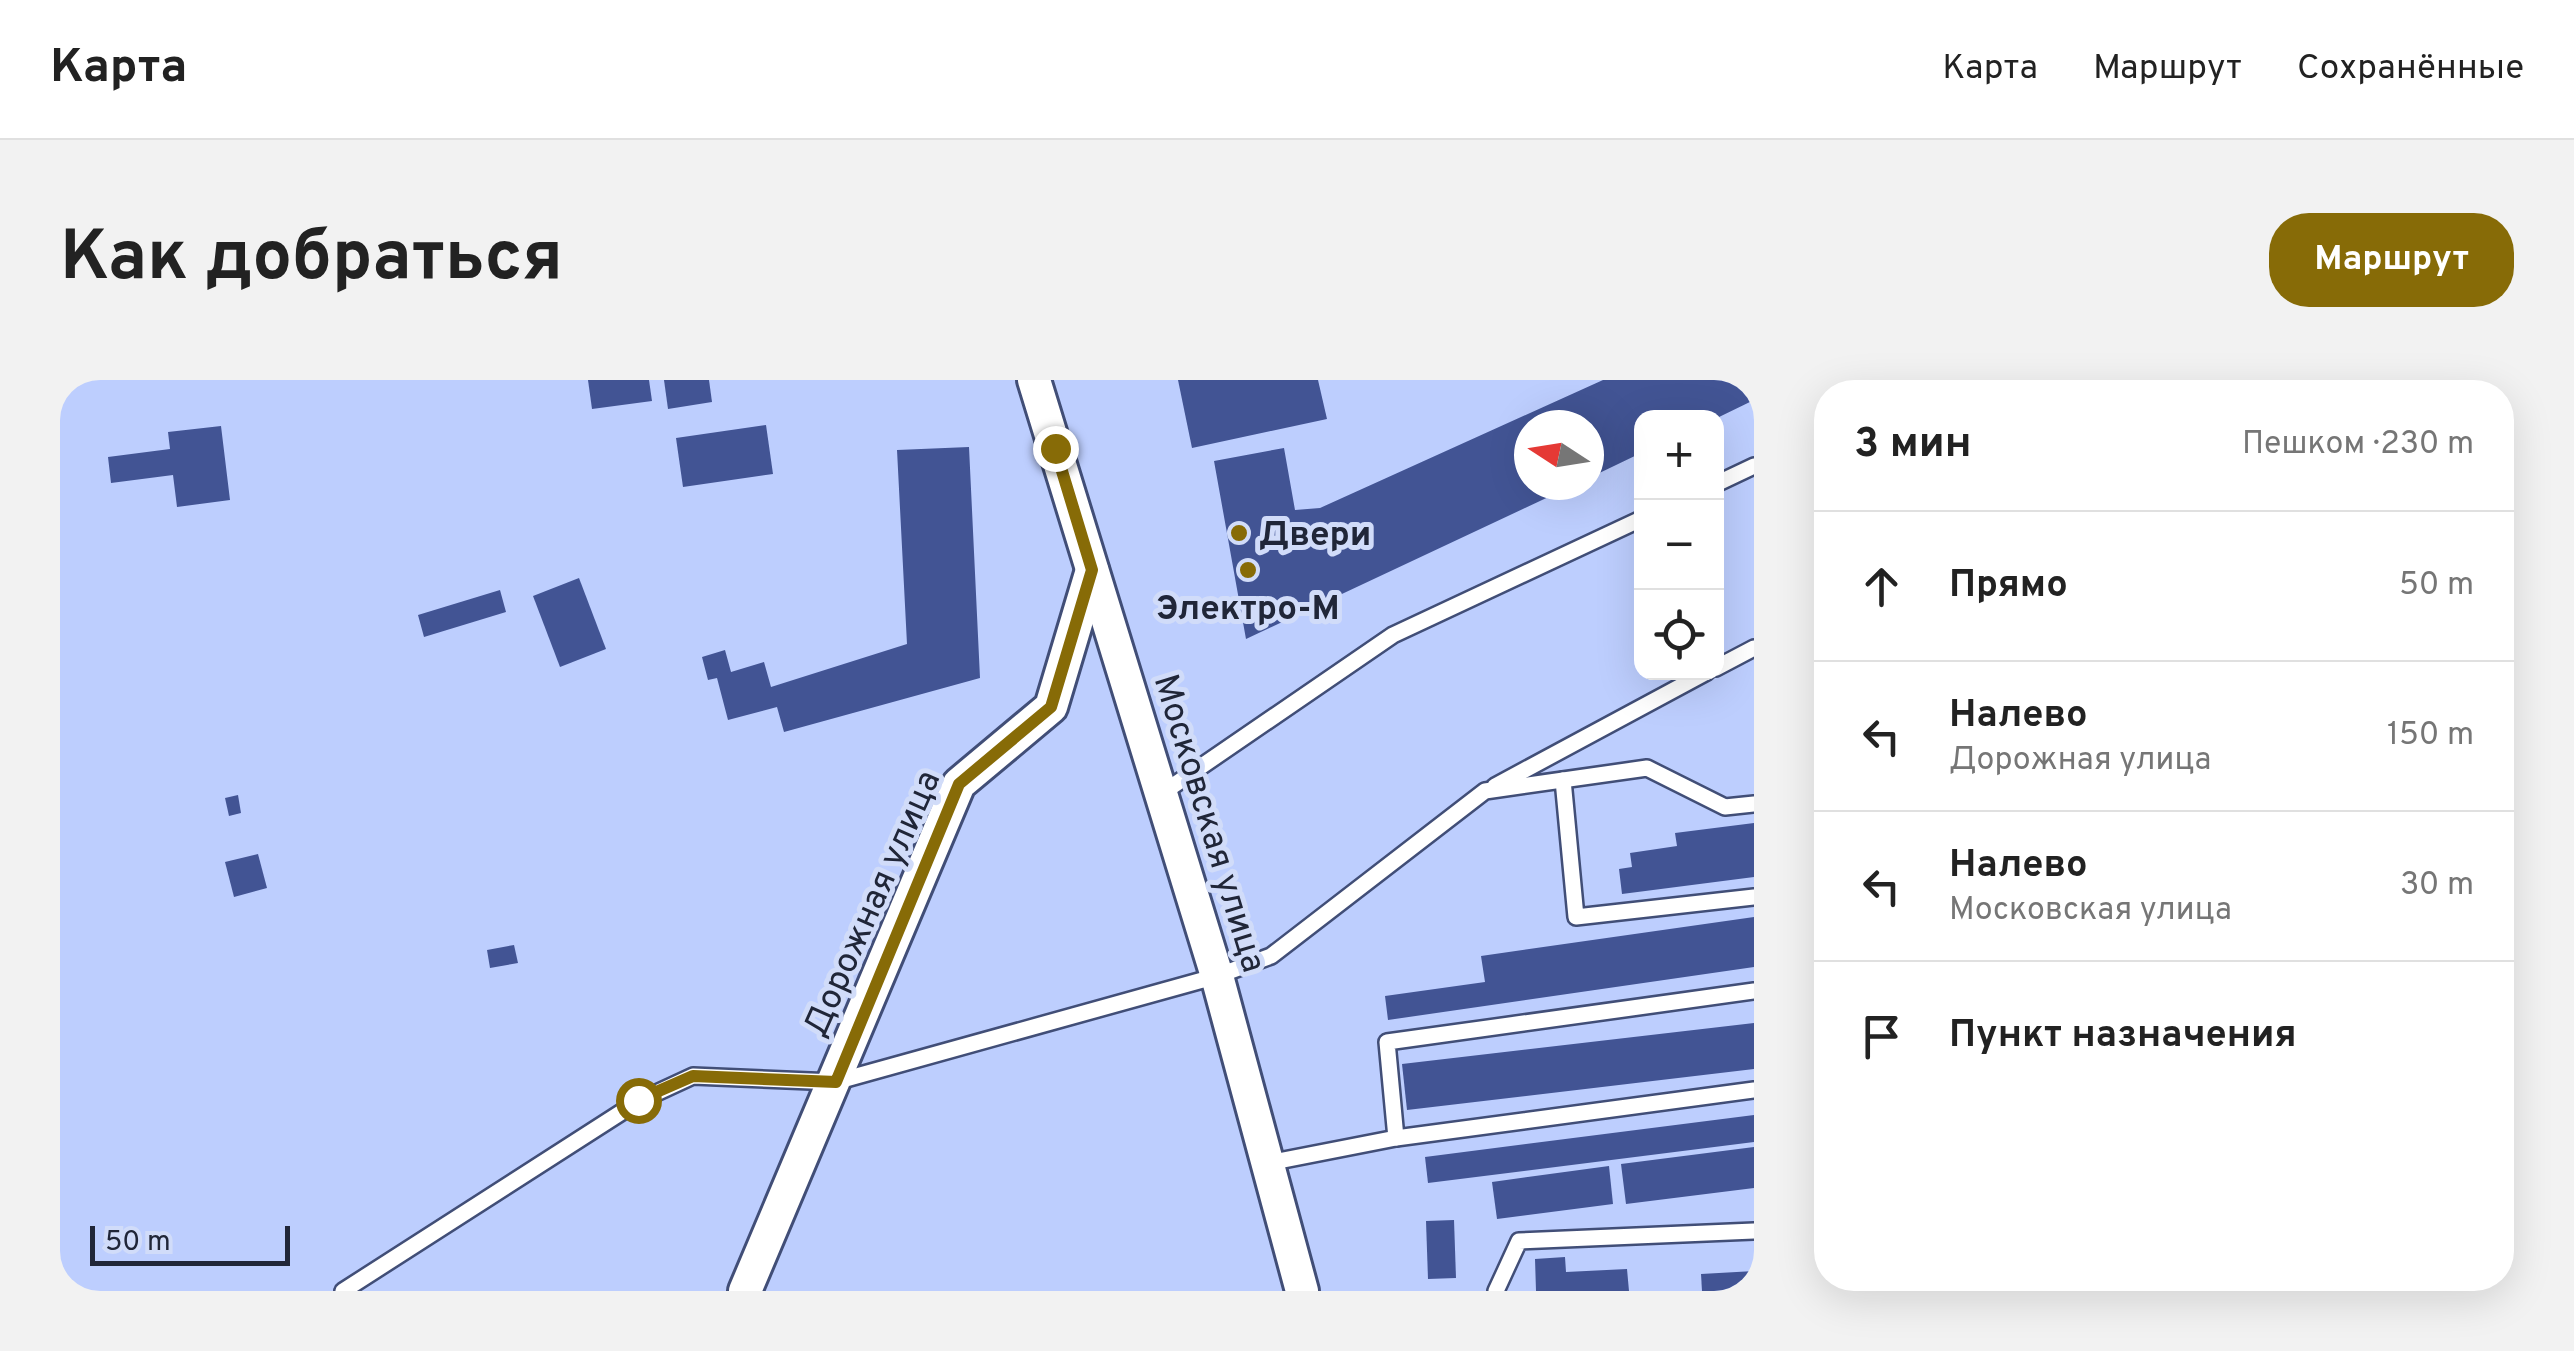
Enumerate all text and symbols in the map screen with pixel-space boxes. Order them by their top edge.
text: Карта [50,39,187,99]
text: Карта [1942,47,2038,91]
text: Маршрут [2093,47,2242,91]
text: Сохранённые [2297,47,2524,91]
button: Маршрут [2269,213,2514,307]
text: Как добраться [60,216,563,305]
north arrow [1514,410,1604,500]
map controls [1634,410,1724,680]
button: + [1634,410,1724,500]
text: 3 мин [1854,419,1972,472]
text: Пешком · 230 m [2242,425,2474,465]
route end [1033,426,1079,472]
button: − [1634,500,1724,590]
place label: Двери [1259,514,1371,558]
marker: Двери [1228,522,1250,544]
marker: Электро-М [1237,559,1259,581]
icon: ahead [1854,559,1909,614]
text: Прямо [1949,562,2068,611]
text: 50 m [2399,566,2474,606]
place label: Электро-М [1156,588,1340,632]
button: locate [1634,590,1724,680]
street label: Московская улица [1142,670,1274,978]
text: Налево [1949,692,2088,741]
icon: left [1854,709,1909,764]
text: 150 m [2387,716,2474,756]
text: Дорожная улица [1949,741,2211,781]
street label: Дорожная улица [795,764,952,1044]
text: Налево [1949,842,2088,891]
icon: left [1854,859,1909,914]
text: 30 m [2400,866,2474,906]
text: Московская улица [1949,891,2232,931]
icon: arrive [1854,1009,1909,1064]
text: Пункт назначения [1949,1012,2297,1061]
route start [616,1078,662,1124]
scale bar [90,1221,290,1266]
text: 50 m [105,1225,171,1261]

